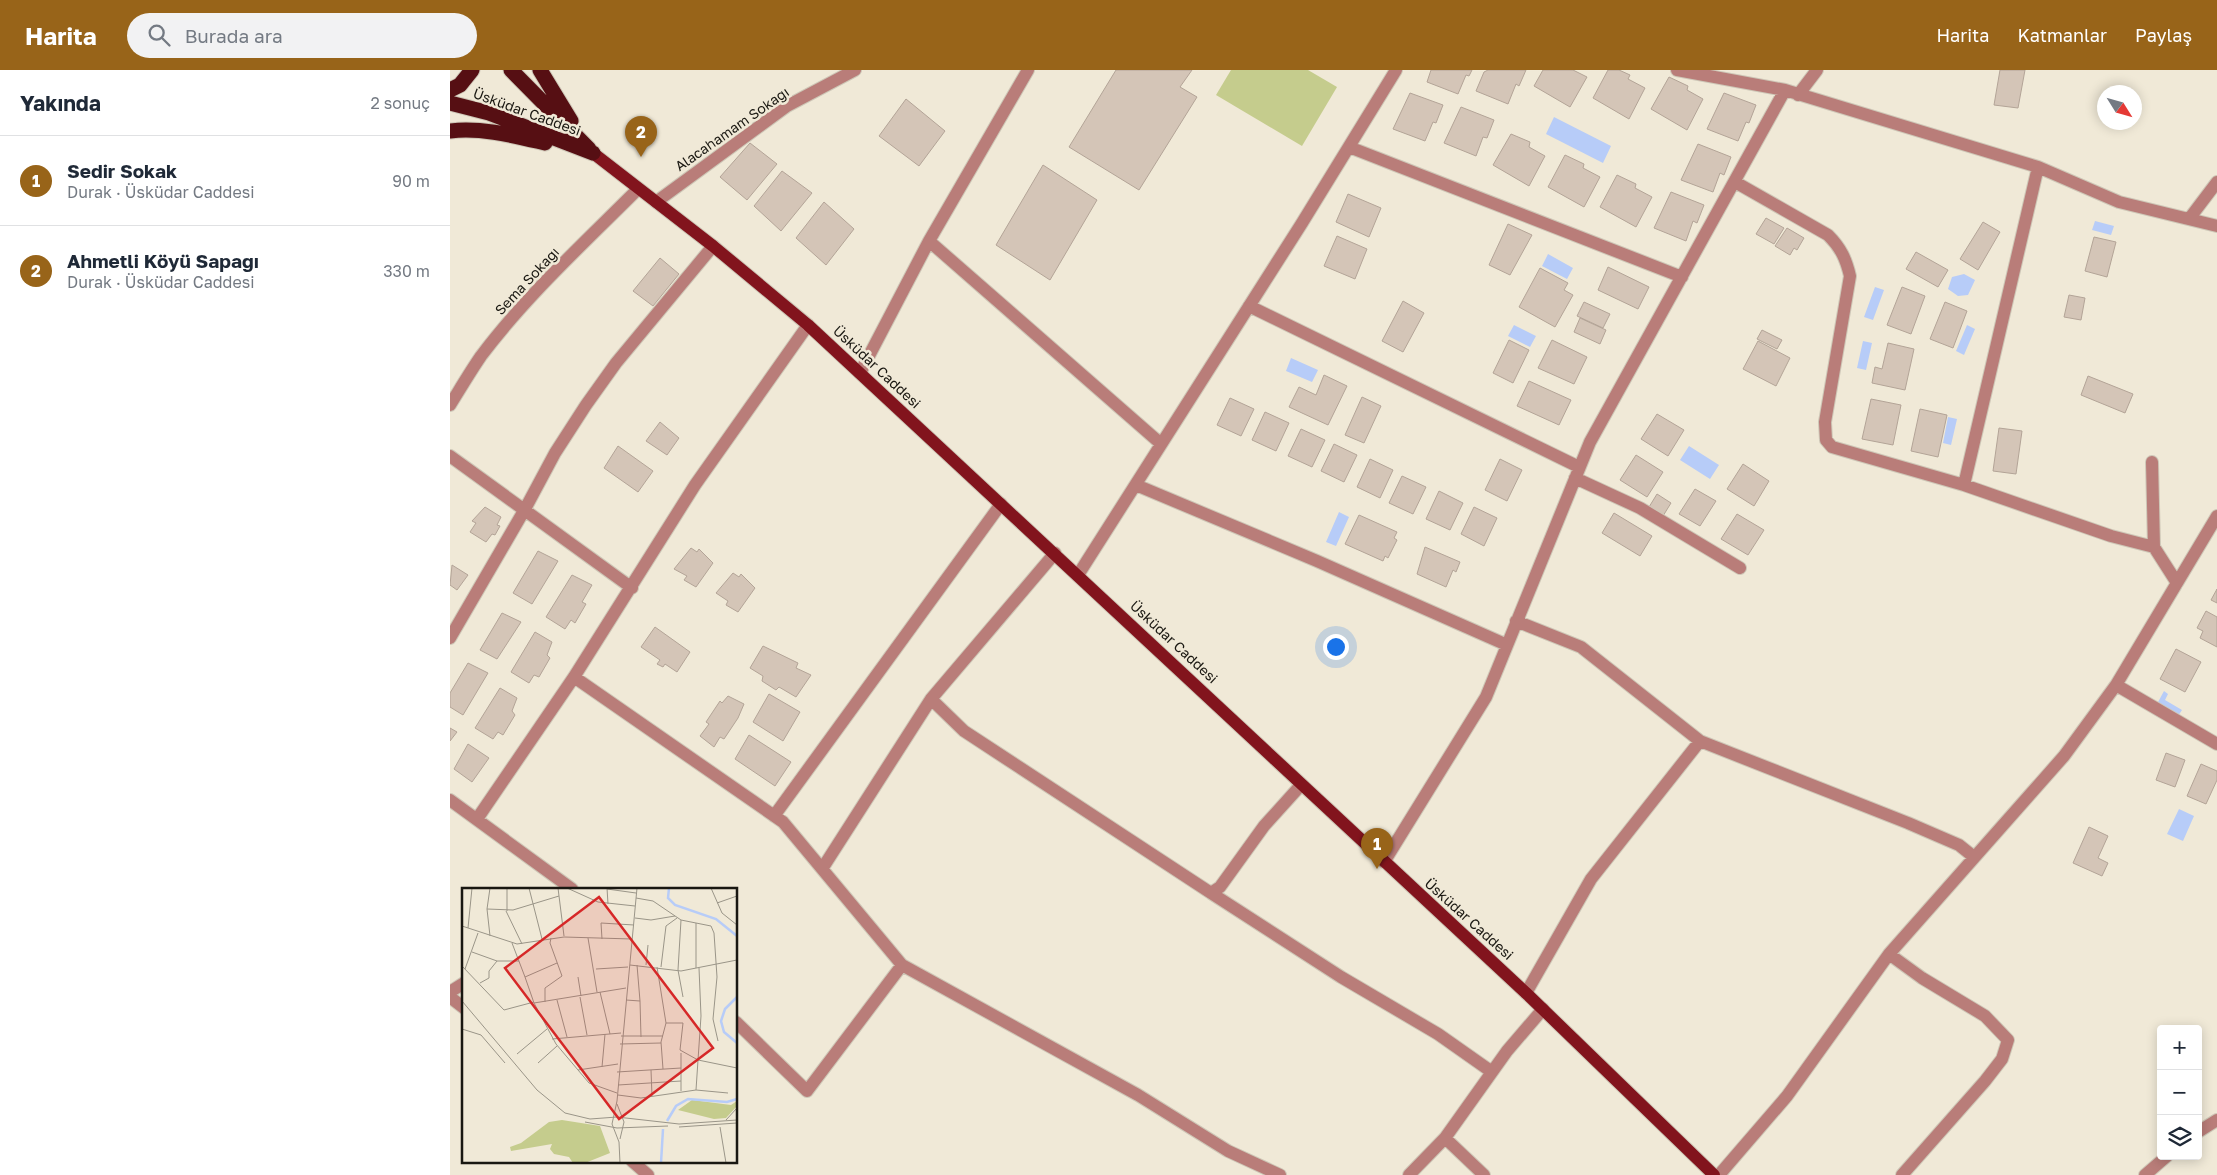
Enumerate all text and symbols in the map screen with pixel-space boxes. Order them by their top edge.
search box [127,13,477,58]
text: Harita [25,21,97,50]
icon: search [145,21,173,49]
text: Burada ara [185,24,283,47]
text: Harita [1936,24,1989,46]
text: Katmanlar [2017,24,2107,46]
text: Paylaş [2135,24,2192,46]
street label: Alacahamam Sokağı [671,83,792,174]
street label: Üsküdar Caddesi [471,84,583,139]
north arrow [2097,85,2142,130]
text: Yakında [20,90,101,116]
text: 2 sonuç [370,93,430,113]
pin: 2 [625,116,657,157]
text: Sedir Sokak [67,159,177,182]
text: 1 [32,171,40,191]
text: 90 m [392,171,430,191]
text: Durak · Üsküdar Caddesi [67,182,255,202]
street label: Sema Sokağı [491,243,562,318]
text: Ahmetli Köyü Sapağı [67,249,259,272]
text: 2 [31,261,41,281]
text: 330 m [383,261,430,281]
text: Durak · Üsküdar Caddesi [67,272,255,292]
street label: Üsküdar Caddesi [830,322,925,412]
street label: Üsküdar Caddesi [1127,597,1222,687]
your location [1323,634,1349,660]
pin: 1 [1361,828,1393,869]
street label: Üsküdar Caddesi [1421,874,1517,963]
inset map [462,888,738,1162]
map controls [2157,1025,2202,1160]
button: + [2157,1025,2202,1070]
button: − [2157,1070,2202,1115]
button: layers [2157,1115,2202,1160]

